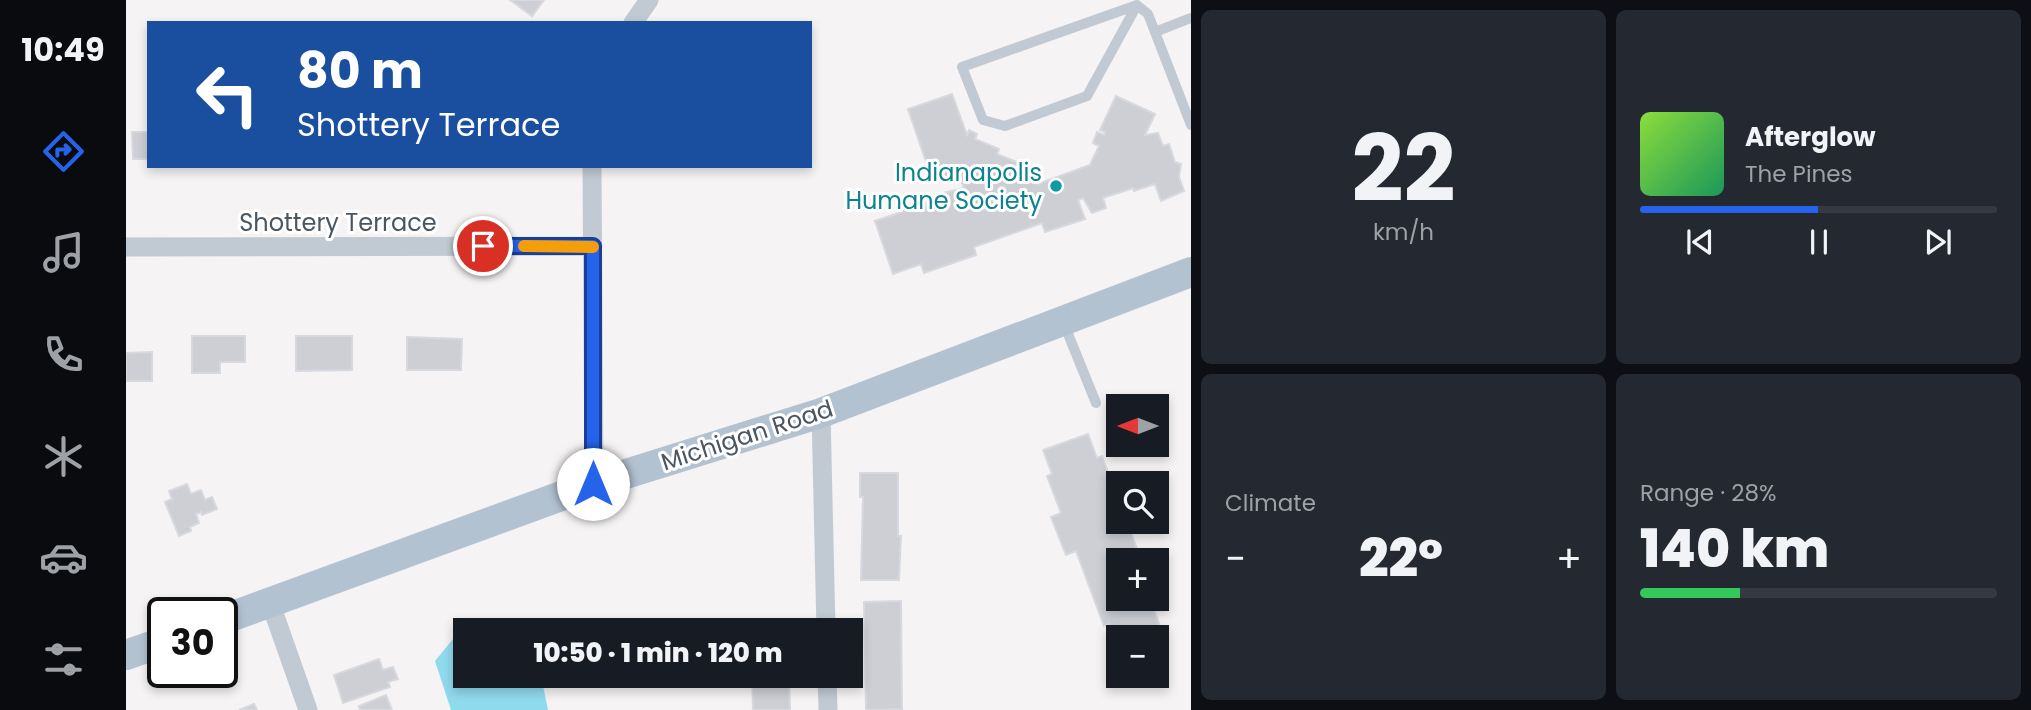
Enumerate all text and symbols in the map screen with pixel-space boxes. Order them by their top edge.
text: 10:49 [21,27,105,72]
text: 80 m [297,37,423,105]
icon: left [182,49,273,140]
text: Shottery Terrace [297,102,560,147]
text: 22 [1352,105,1455,233]
text: Afterglow [1745,119,1876,155]
icon: directions [39,127,88,176]
place label: Indianapolis Humane Society [845,156,1042,217]
text: The Pines [1745,158,1853,190]
marker: Indianapolis Humane Society [1048,178,1064,194]
street label: Shottery Terrace [239,206,437,239]
pin [453,216,513,276]
text: km/h [1373,216,1434,248]
icon: previous [1681,223,1719,261]
icon: pause [1800,223,1838,261]
icon: next [1919,223,1957,261]
icon: arrive [464,227,502,265]
icon: music [39,228,88,277]
icon: phone [39,330,88,379]
street label: Michigan Road [657,392,837,478]
north arrow [1106,394,1169,457]
map controls [1106,394,1169,688]
icon: climate [39,432,88,481]
position arrow [556,447,630,521]
button: search [1106,471,1169,534]
text: Range · 28% [1640,477,1776,509]
text: Climate [1225,487,1316,519]
text: 140 km [1640,512,1829,585]
text: 22° [1359,522,1443,595]
text: − [1225,532,1246,585]
text: + [1556,532,1582,585]
icon: car [39,533,88,582]
button: + [1106,548,1169,611]
speed limit sign: 30 [147,597,238,688]
button: − [1106,625,1169,688]
icon: filters [39,635,88,684]
text: 10:50 · 1 min · 120 m [533,635,783,671]

